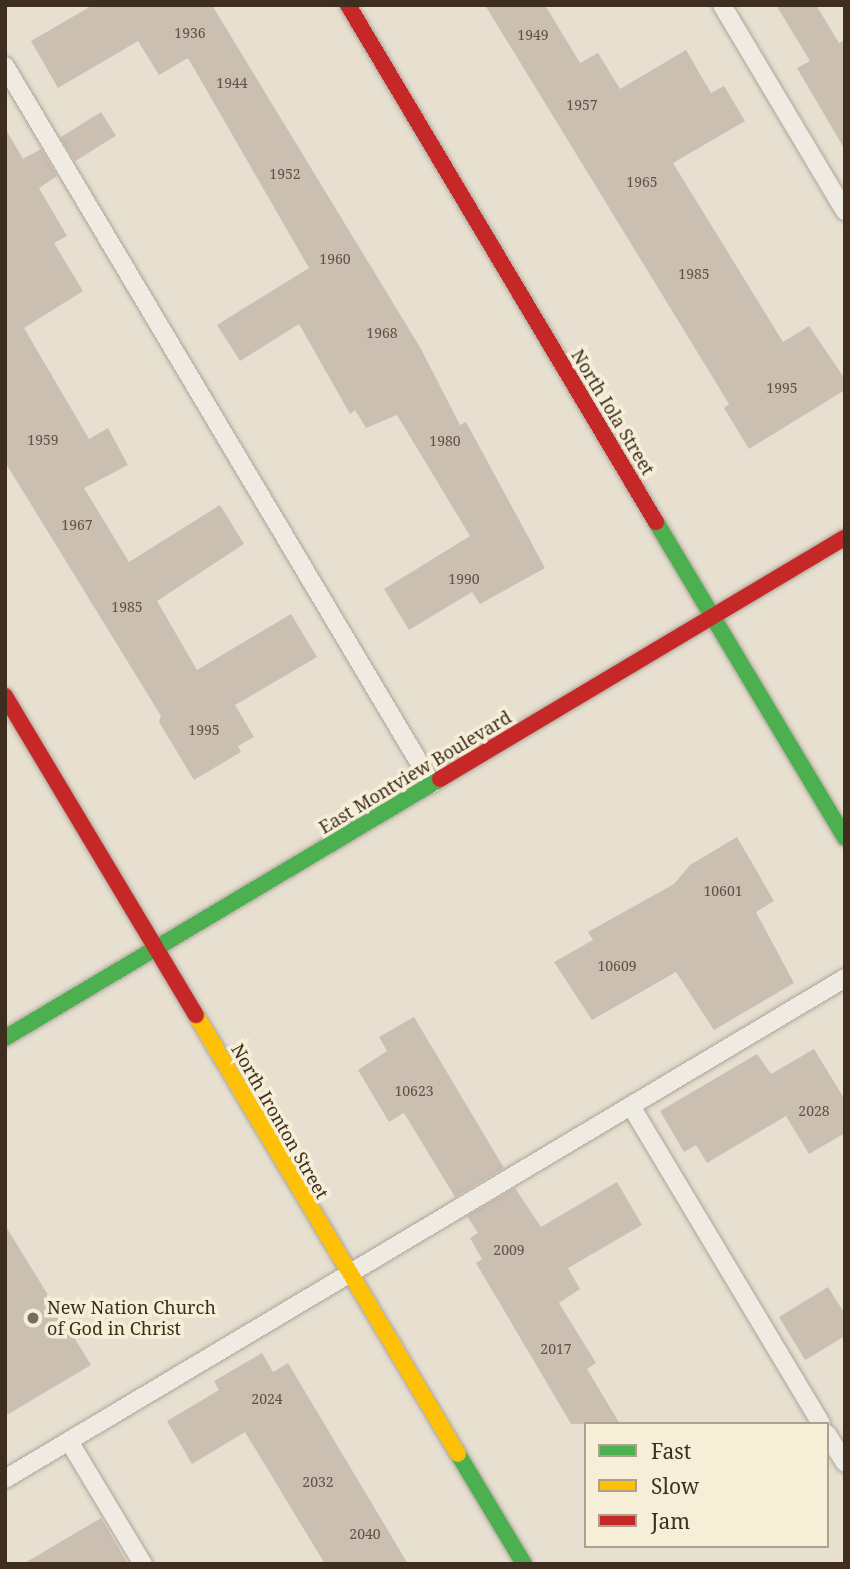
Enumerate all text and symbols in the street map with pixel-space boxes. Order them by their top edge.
house number: 1936 [174,25,206,41]
house number: 1949 [517,27,549,43]
house number: 1944 [216,75,248,91]
house number: 1957 [566,97,598,113]
house number: 1952 [269,166,301,182]
house number: 1965 [626,174,658,190]
house number: 1960 [319,251,351,267]
house number: 1985 [678,266,710,282]
house number: 1968 [366,325,398,341]
street label: North Iola Street [567,345,659,479]
house number: 1995 [766,380,798,396]
house number: 1959 [27,432,59,448]
house number: 1980 [429,433,461,449]
house number: 1967 [61,517,93,533]
house number: 1990 [448,571,480,587]
house number: 1985 [111,599,143,615]
street label: East Montview Boulevard [315,706,515,838]
house number: 1995 [188,722,220,738]
house number: 10601 [703,883,743,899]
house number: 10609 [597,958,637,974]
street label: North Ironton Street [227,1040,333,1202]
house number: 10623 [394,1083,434,1099]
house number: 2028 [798,1103,830,1119]
house number: 2009 [493,1242,525,1258]
place label: New Nation Church of God in Christ [47,1297,216,1340]
marker: New Nation Church of God in Christ [25,1310,41,1326]
house number: 2017 [540,1341,572,1357]
house number: 2024 [251,1391,283,1407]
legend [584,1422,829,1548]
text: Fast [651,1437,691,1465]
text: Slow [651,1472,699,1500]
house number: 2032 [302,1474,334,1490]
text: Jam [651,1507,690,1535]
house number: 2040 [349,1526,381,1542]

